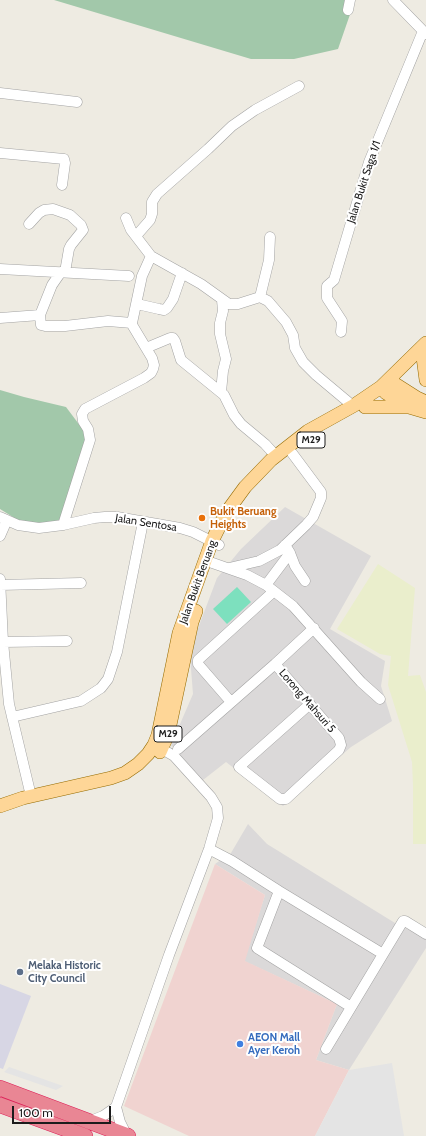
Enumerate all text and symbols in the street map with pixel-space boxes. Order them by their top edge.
street label: Jalan Bukit Saga 1/1 [344,139,384,225]
road number: M29 [297,432,325,448]
place label: Bukit Beruang Heights [210,505,276,531]
street label: Jalan Sentosa [114,512,178,534]
marker: Bukit Beruang Heights [197,513,207,523]
street label: Jalan Bukit Beruang [177,538,219,626]
street label: Lorong Mahsuri 5 [276,667,338,735]
road number: M29 [154,726,182,742]
place label: Melaka Historic City Council [28,959,101,985]
marker: Melaka Historic City Council [15,967,25,977]
place label: AEON Mall Ayer Keroh [248,1031,300,1057]
marker: AEON Mall Ayer Keroh [235,1039,245,1049]
scale bar [14,1098,113,1124]
text: 100 m [19,1105,53,1120]

